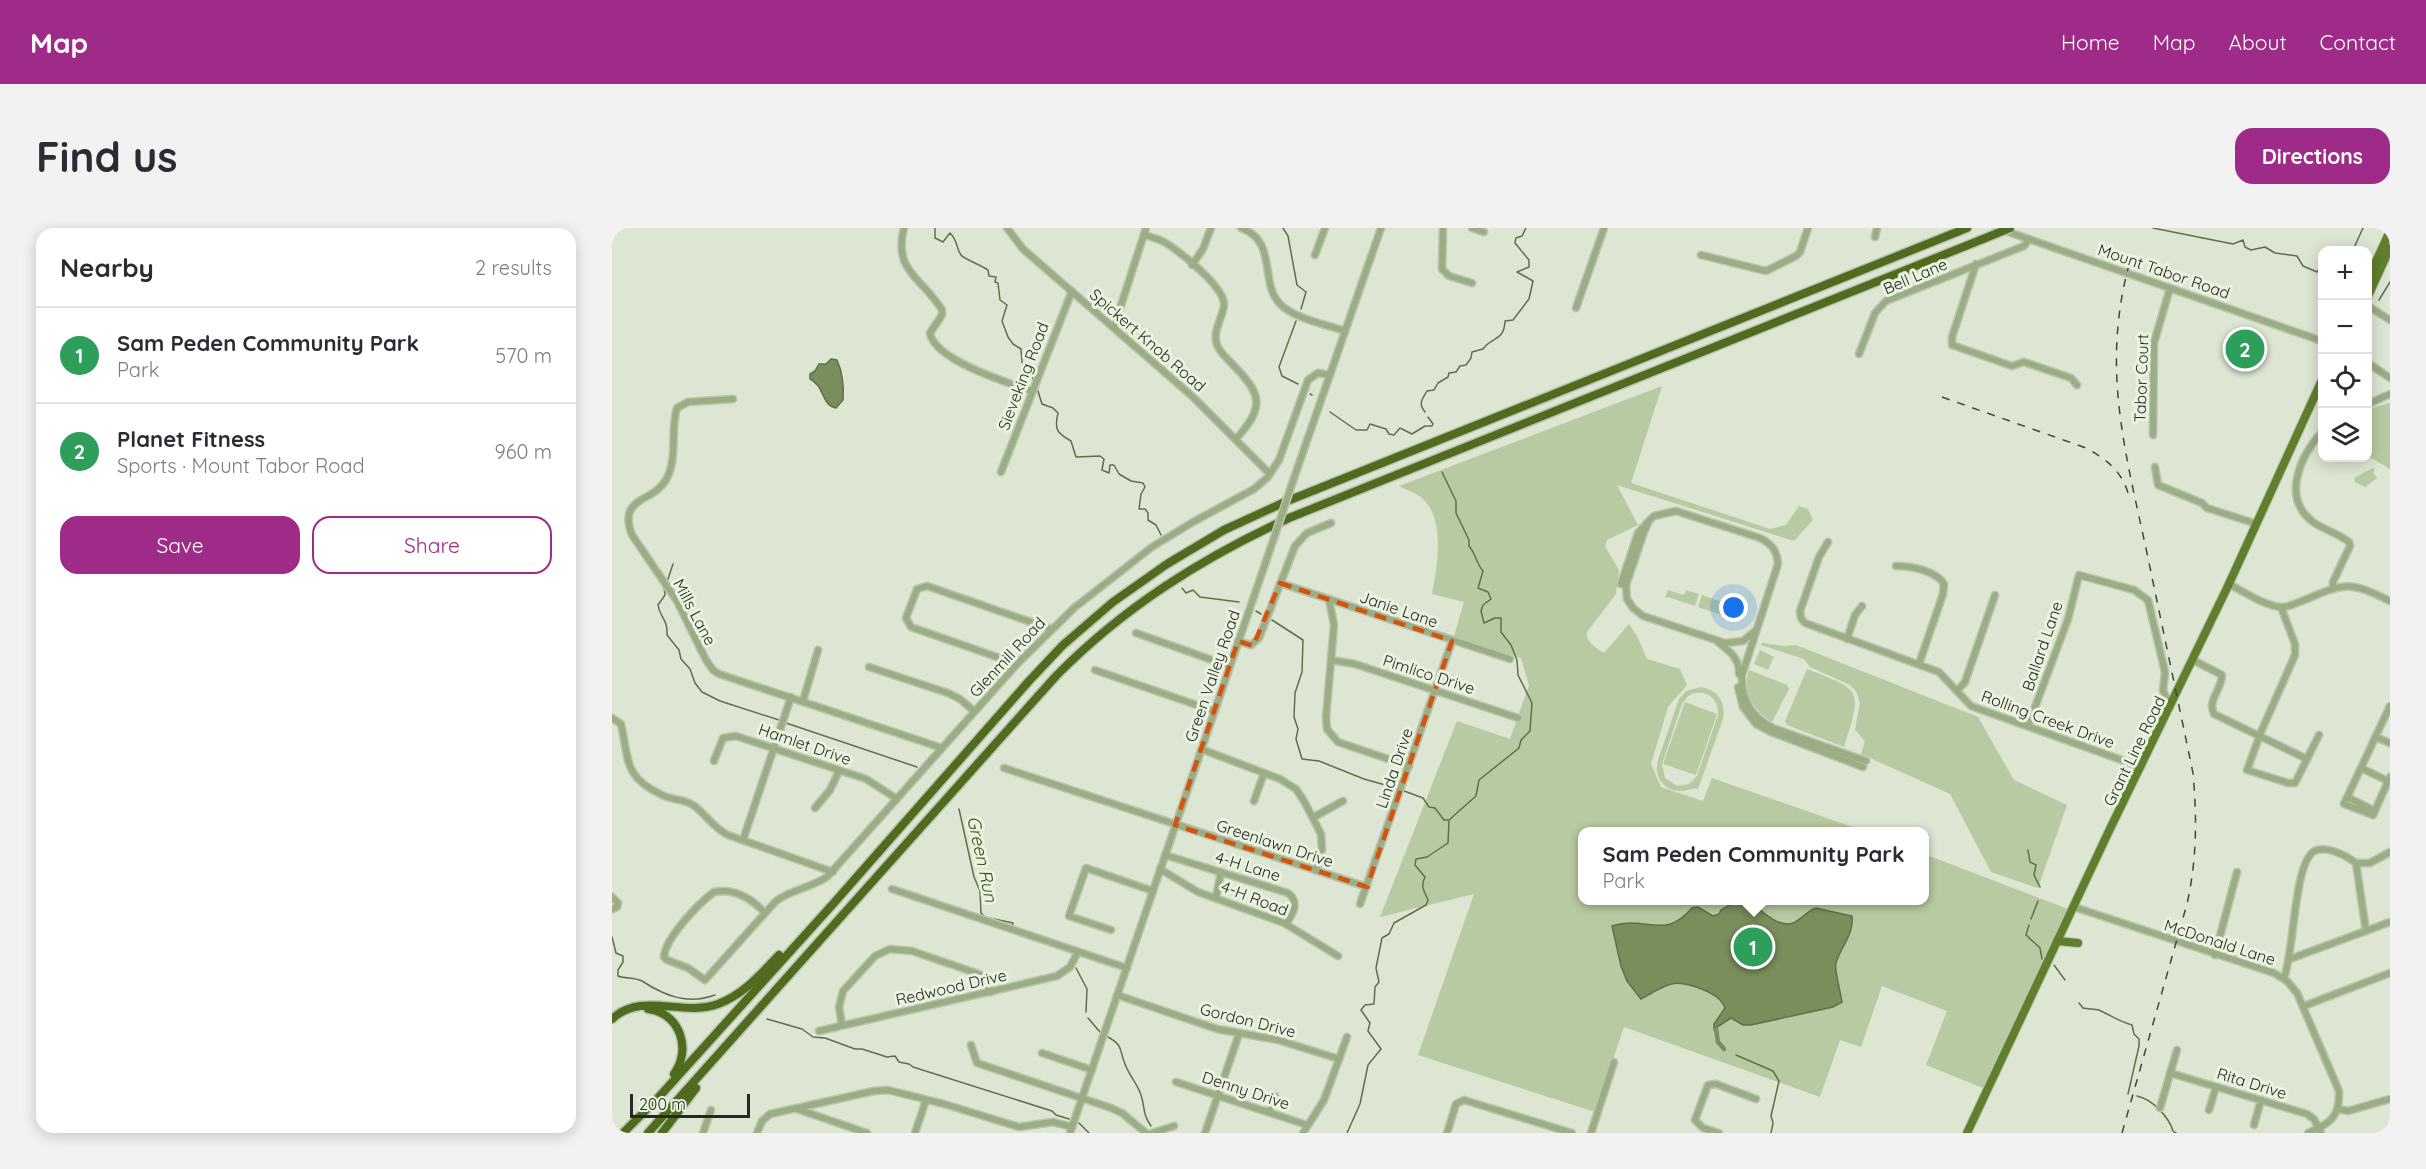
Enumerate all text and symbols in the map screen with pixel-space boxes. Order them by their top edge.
text: Map [30,25,88,60]
text: Home [2061,29,2120,55]
text: Map [2153,29,2196,55]
text: About [2229,29,2287,55]
text: Contact [2320,29,2396,55]
button: Directions [2235,128,2390,184]
text: Find us [36,130,178,183]
street label: Mount Tabor Road [2095,239,2233,303]
map controls [2318,246,2372,462]
button: + [2318,246,2372,300]
text: Nearby [60,251,154,284]
street label: Bell Lane [1880,254,1950,298]
text: 2 results [475,255,552,280]
street label: Spickert Knob Road [1086,284,1210,396]
button: − [2318,300,2372,354]
street label: Sieveking Road [993,319,1053,433]
pin: 2 [2226,326,2264,372]
text: Sam Peden Community Park [117,329,419,357]
street label: Tabor Court [2129,333,2153,423]
text: 1 [76,343,83,368]
text: 570 m [495,343,552,368]
button: locate [2318,354,2372,408]
text: Park [117,357,159,382]
button: layers [2318,408,2372,462]
text: Planet Fitness [117,425,265,453]
text: 2 [74,439,85,464]
text: 960 m [494,439,552,464]
text: Sports · Mount Tabor Road [117,453,365,478]
button: Save [60,516,300,574]
button: Share [312,516,552,574]
street label: Mills Lane [669,575,721,649]
street label: Janie Lane [1357,586,1441,632]
your location [1719,593,1748,622]
street label: Ballard Lane [2017,599,2067,693]
street label: Green Valley Road [1180,607,1244,745]
street label: Glenmill Road [965,613,1049,701]
street label: Pimlico Drive [1380,650,1478,698]
street label: Rolling Creek Drive [1979,686,2117,752]
street label: Grant Line Road [2099,693,2169,809]
street label: Hamlet Drive [756,719,854,769]
street label: Linda Drive [1371,725,1417,811]
water label: Green Run [962,814,1003,905]
street label: Greenlawn Drive [1214,815,1336,871]
popup [1578,827,1929,905]
text: Sam Peden Community Park [1603,840,1904,868]
street label: 4-H Lane [1213,847,1283,885]
text: Park [1603,868,1645,893]
street label: 4-H Road [1219,876,1291,920]
street label: McDonald Lane [2162,915,2278,969]
pin: 1 [1734,924,1772,970]
street label: Redwood Drive [894,965,1008,1009]
street label: Gordon Drive [1198,998,1298,1042]
street label: Rita Drive [2215,1063,2289,1103]
street label: Denny Drive [1200,1066,1292,1114]
scale bar [630,1091,750,1118]
text: 200 m [639,1094,686,1114]

